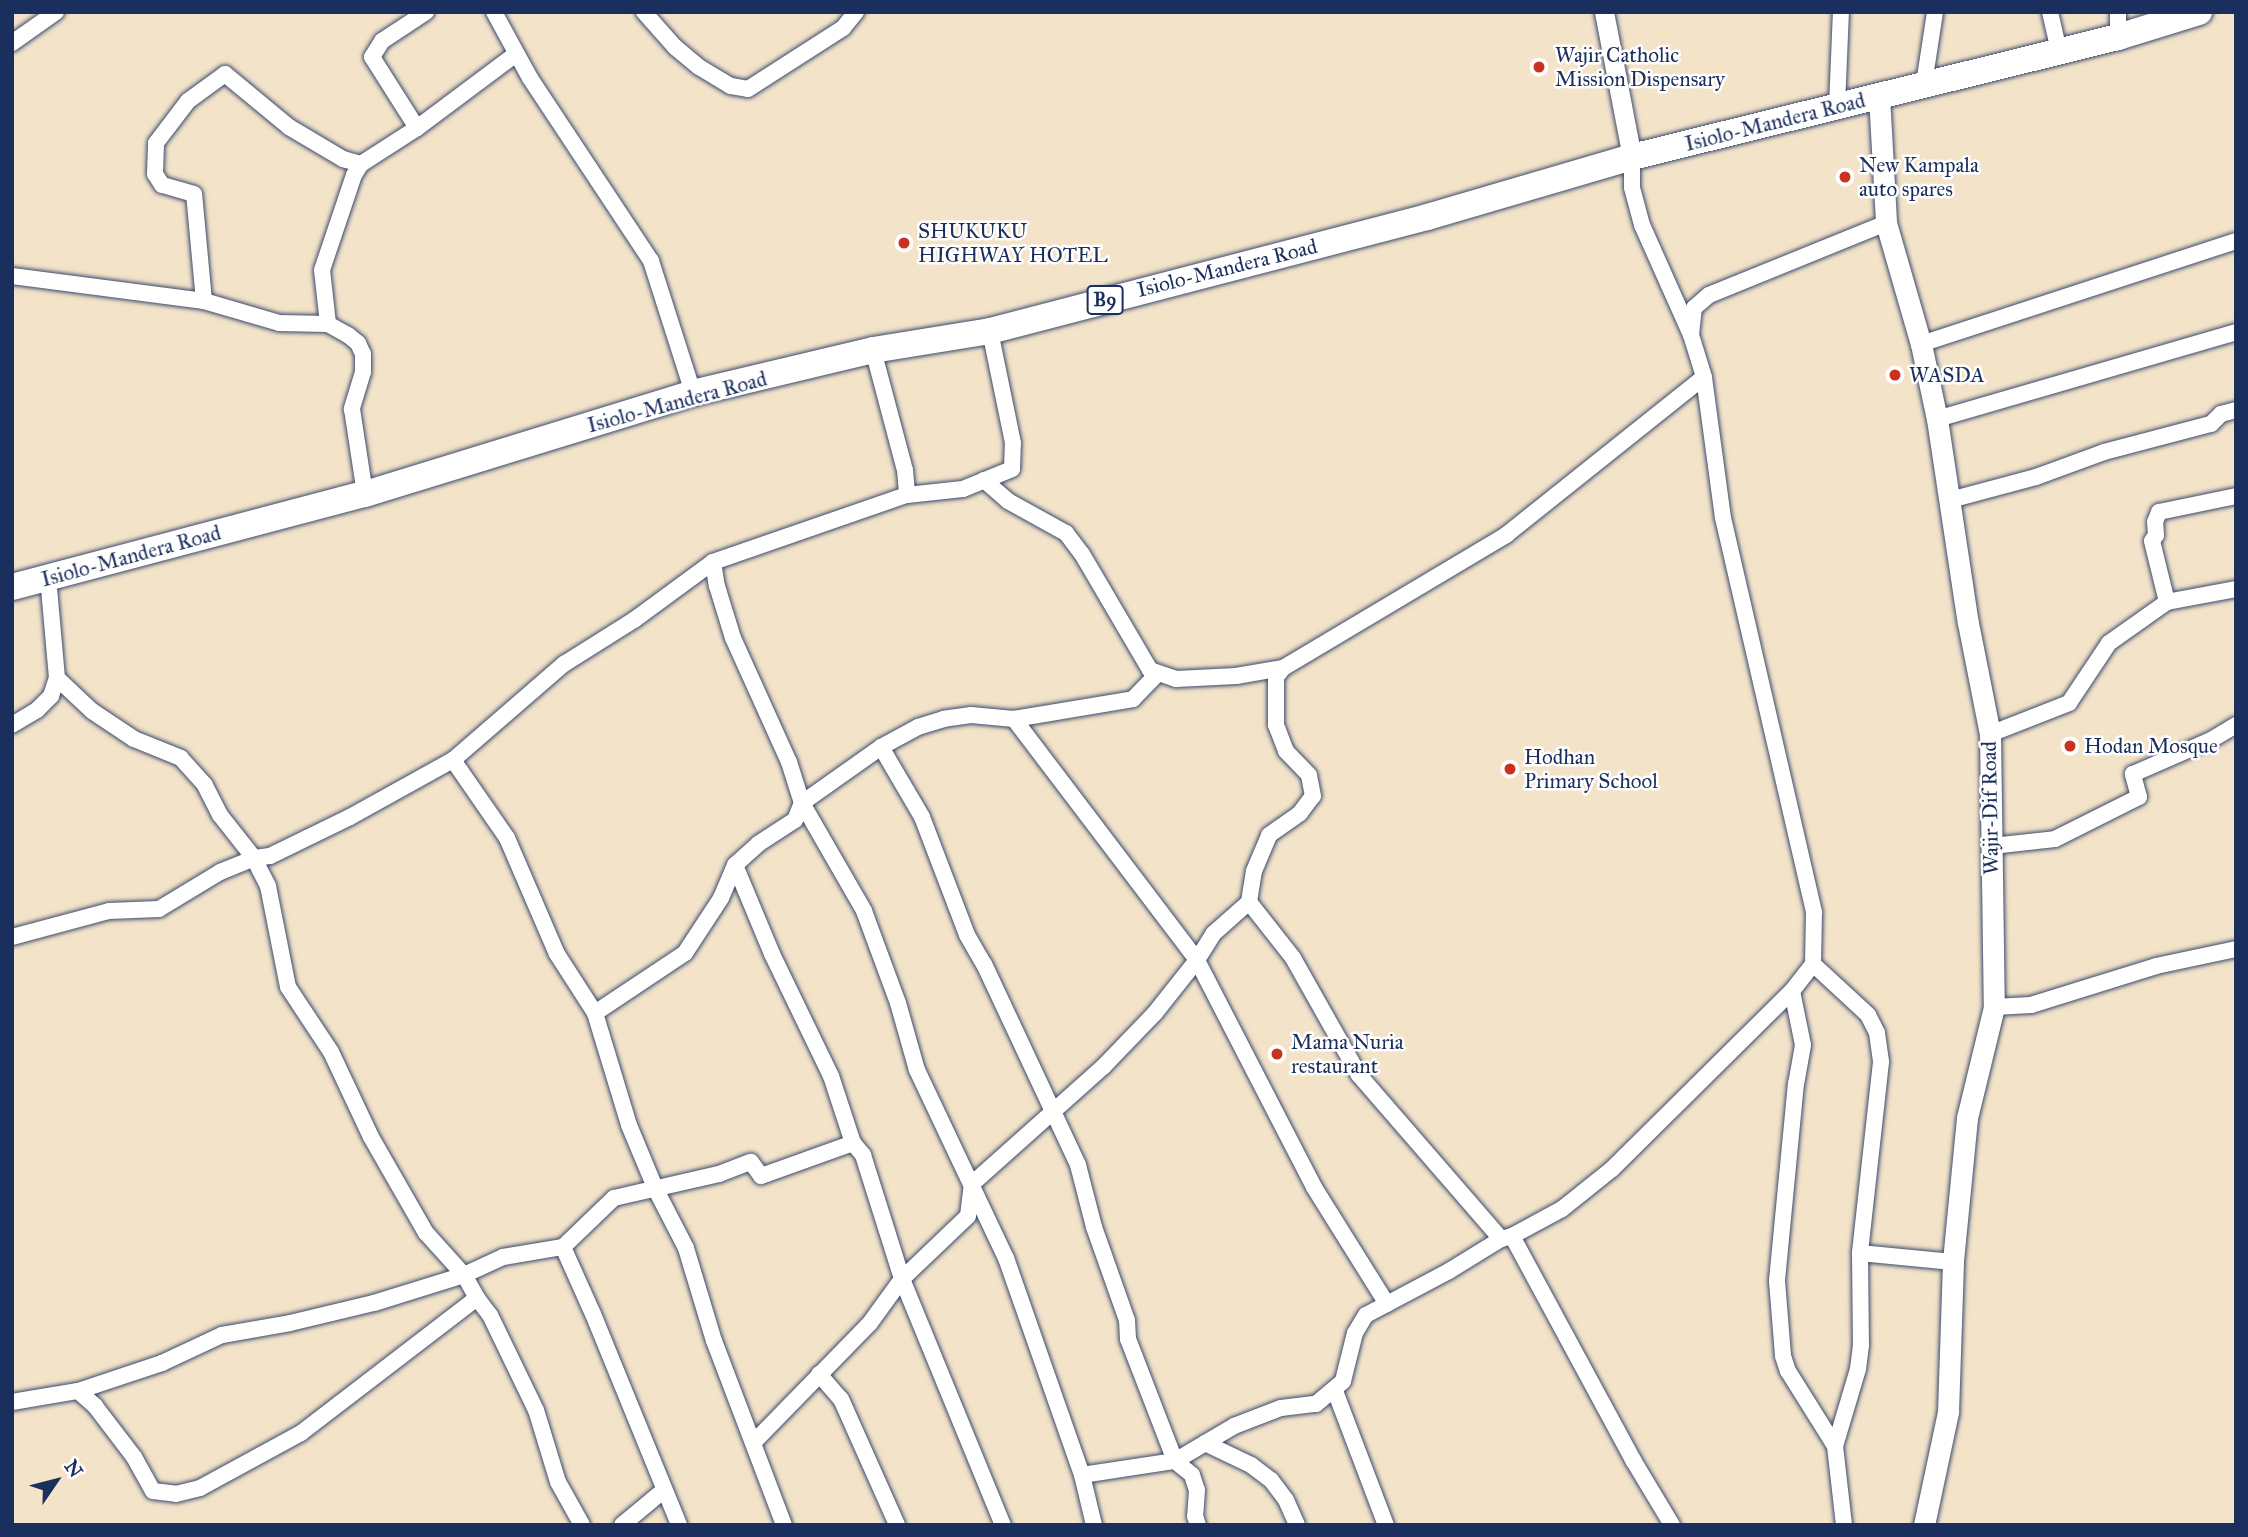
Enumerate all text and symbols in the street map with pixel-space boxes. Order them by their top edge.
place label: Wajir Catholic Mission Dispensary [1555,42,1725,92]
marker: Wajir Catholic Mission Dispensary [1529,57,1549,77]
street label: Isiolo-Mandera Road [1682,87,1868,157]
place label: New Kampala auto spares [1859,152,1979,202]
marker: New Kampala auto spares [1837,169,1853,185]
place label: SHUKUKU HIGHWAY HOTEL [918,218,1108,268]
street label: Isiolo-Mandera Road [1134,233,1320,303]
marker: SHUKUKU HIGHWAY HOTEL [896,235,912,251]
road number: B9 [1086,284,1124,316]
place label: WASDA [1909,362,1985,388]
street label: Isiolo-Mandera Road [584,366,770,438]
marker: WASDA [1887,367,1903,383]
street label: Isiolo-Mandera Road [38,520,224,592]
place label: Hodan Mosque [2084,733,2218,759]
marker: Hodan Mosque [2062,738,2078,754]
street label: Wajir-Dif Road [1976,741,2004,875]
place label: Hodhan Primary School [1524,744,1658,794]
marker: Hodhan Primary School [1502,761,1518,777]
place label: Mama Nuria restaurant [1291,1029,1404,1079]
marker: Mama Nuria restaurant [1269,1046,1285,1062]
north arrow [21,1446,91,1516]
text: N [60,1455,88,1482]

